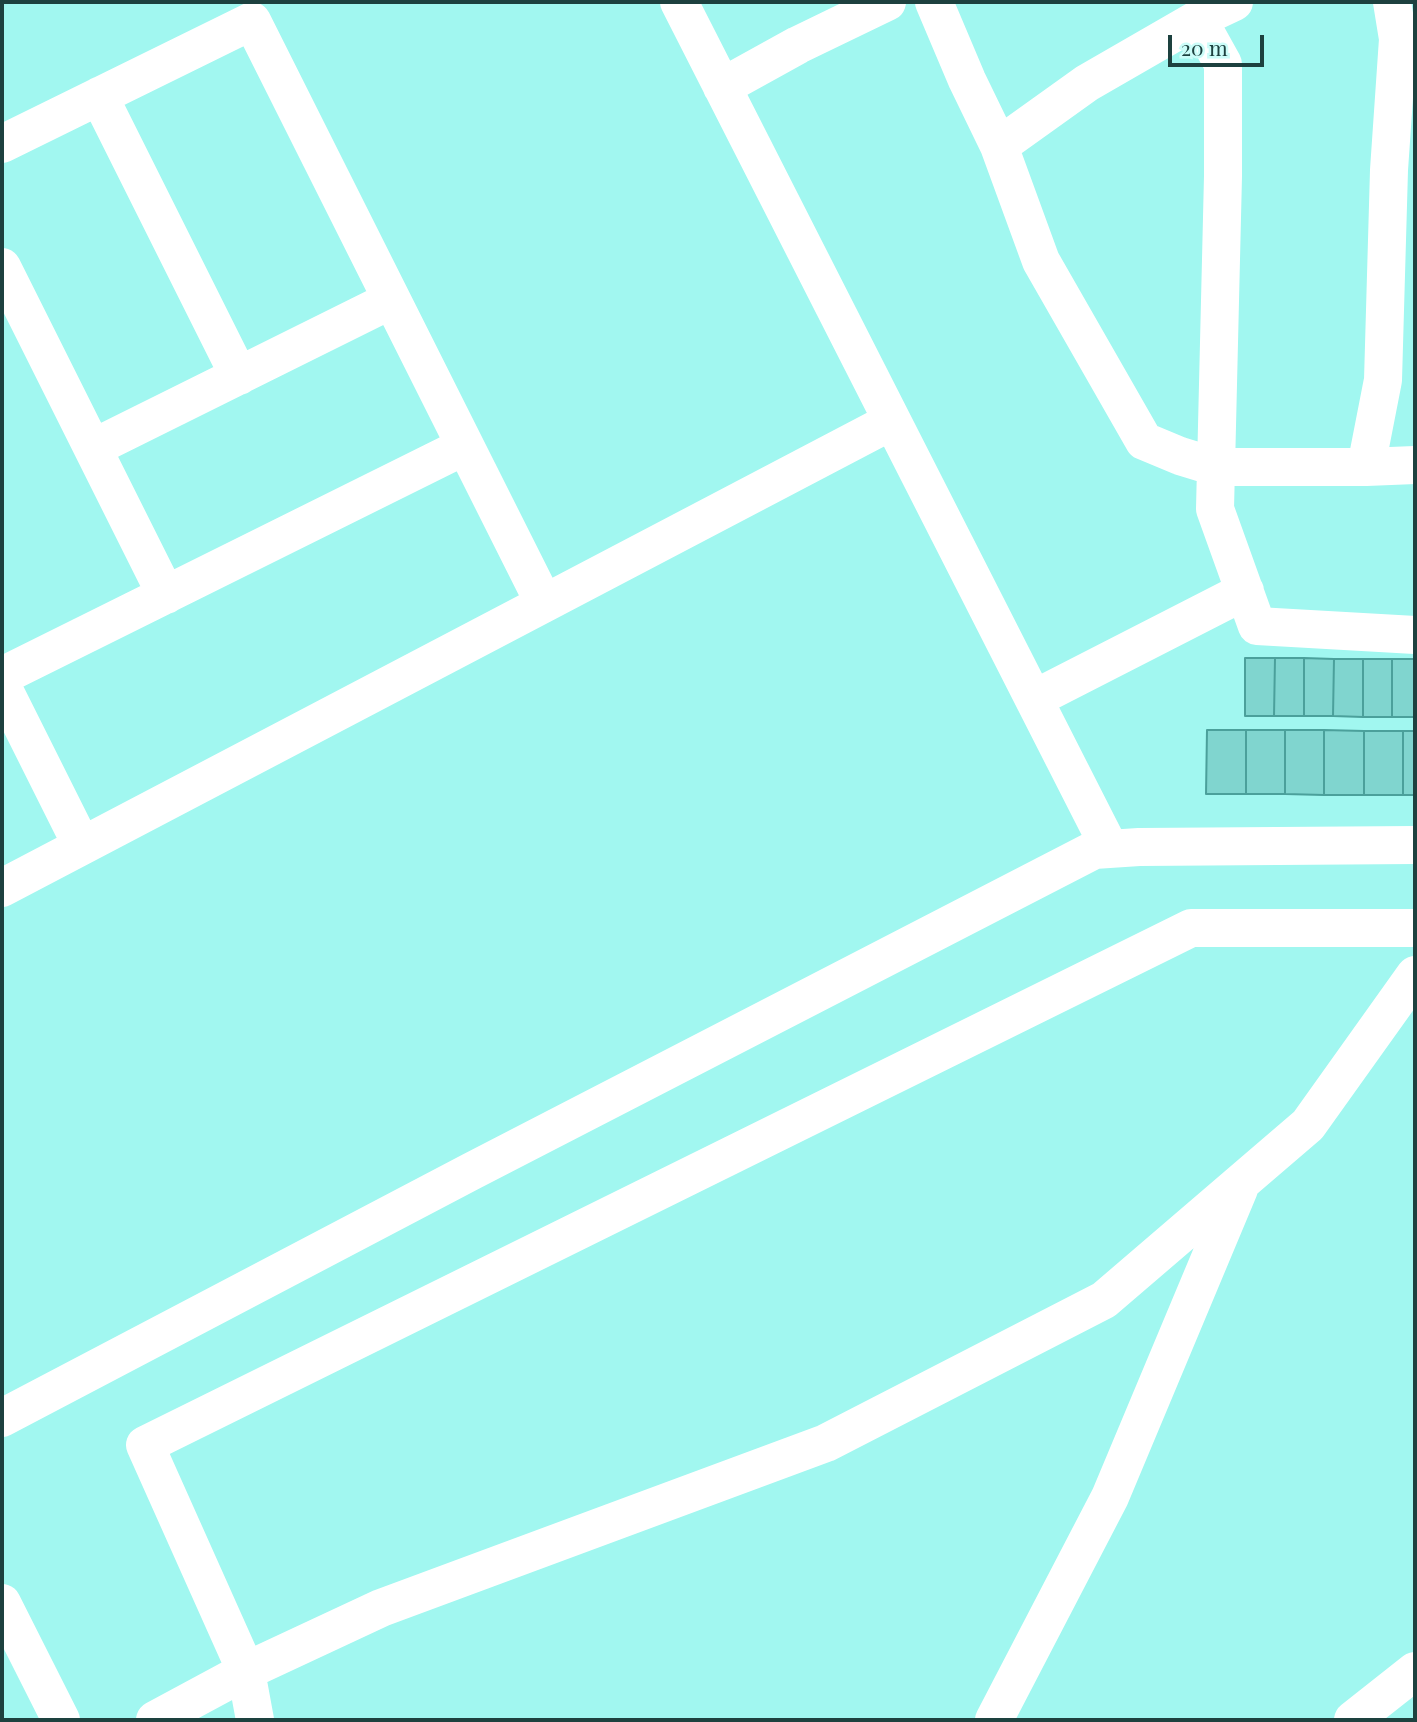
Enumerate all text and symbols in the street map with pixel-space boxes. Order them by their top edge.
scale bar [1172,21,1268,65]
text: 20 m [1181,33,1228,61]

